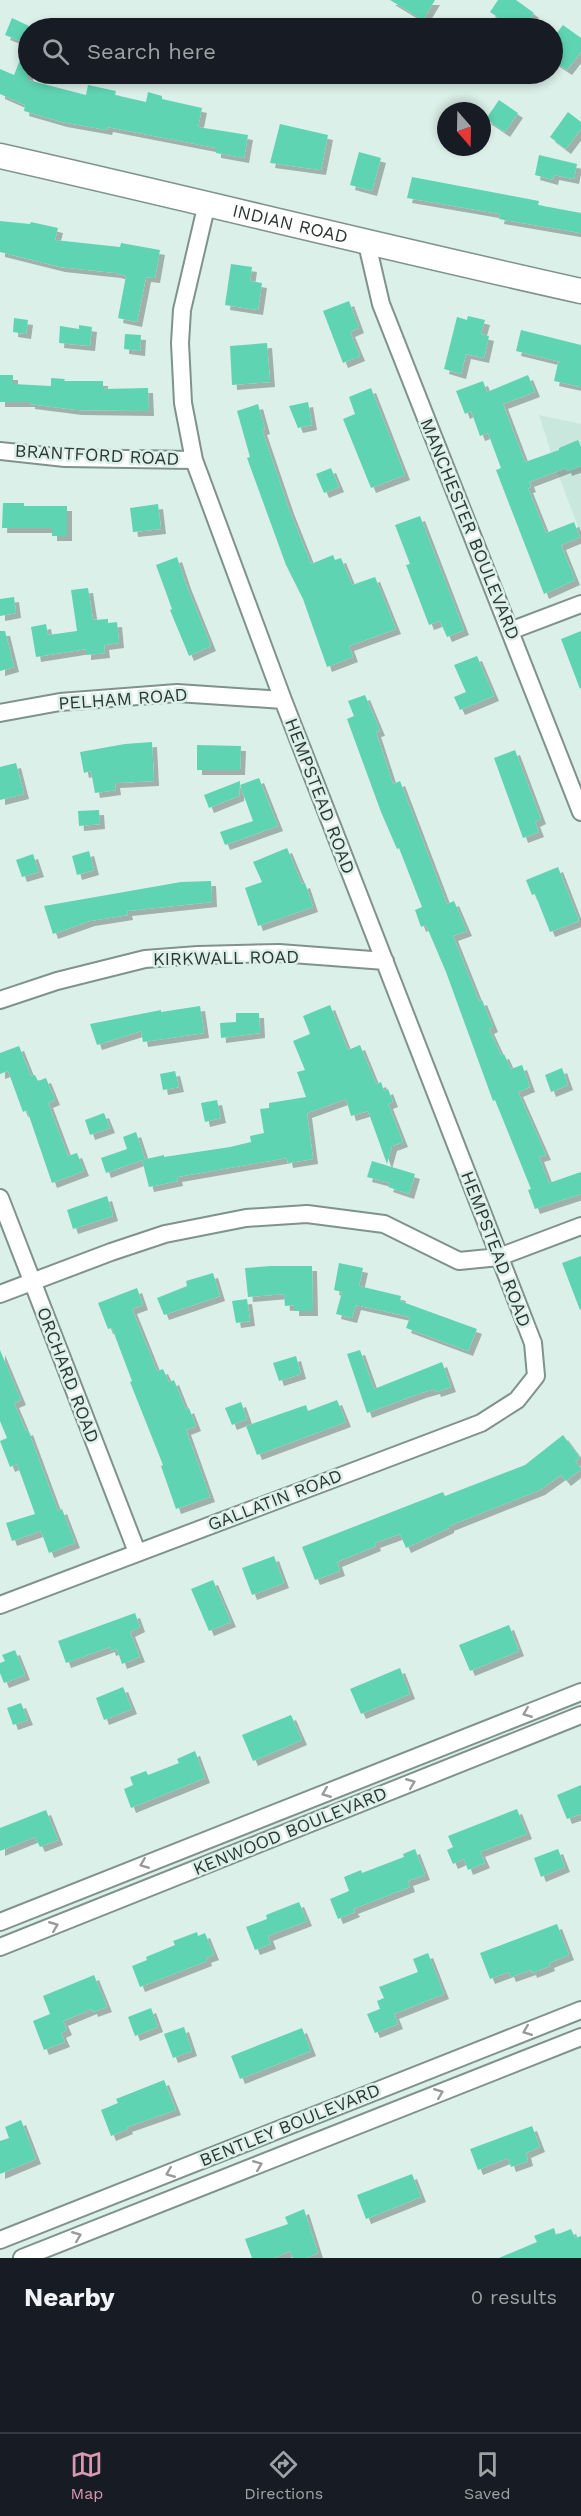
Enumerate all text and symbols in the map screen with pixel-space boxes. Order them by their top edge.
search box [18,18,563,84]
icon: search [39,35,72,68]
text: Search here [87,39,216,64]
north arrow [437,102,491,156]
street label: INDIAN ROAD [231,200,350,247]
street label: MANCHESTER BOULEVARD [416,415,525,642]
street label: BRANTFORD ROAD [14,440,180,469]
street label: PELHAM ROAD [58,684,188,713]
street label: HEMPSTEAD ROAD [281,715,360,877]
street label: KIRKWALL ROAD [153,946,299,969]
street label: HEMPSTEAD ROAD [457,1168,536,1330]
street label: ORCHARD ROAD [33,1304,104,1446]
street label: GALLATIN ROAD [205,1464,345,1535]
one-way arrow [522,1706,533,1718]
one-way arrow [405,1778,416,1790]
street label: KENWOOD BOULEVARD [190,1782,390,1879]
one-way arrow [321,1786,332,1798]
one-way arrow [140,1857,150,1870]
one-way arrow [49,1920,59,1933]
one-way arrow [522,2024,533,2036]
street label: BENTLEY BOULEVARD [196,2079,383,2170]
one-way arrow [433,2088,444,2100]
one-way arrow [252,2160,263,2172]
one-way arrow [165,2166,176,2178]
one-way arrow [71,2231,81,2244]
text: Nearby [24,2282,115,2312]
text: 0 results [471,2285,557,2309]
tab: Map [70,2448,103,2503]
tab: Directions [244,2448,323,2503]
tab: Saved [464,2448,511,2503]

